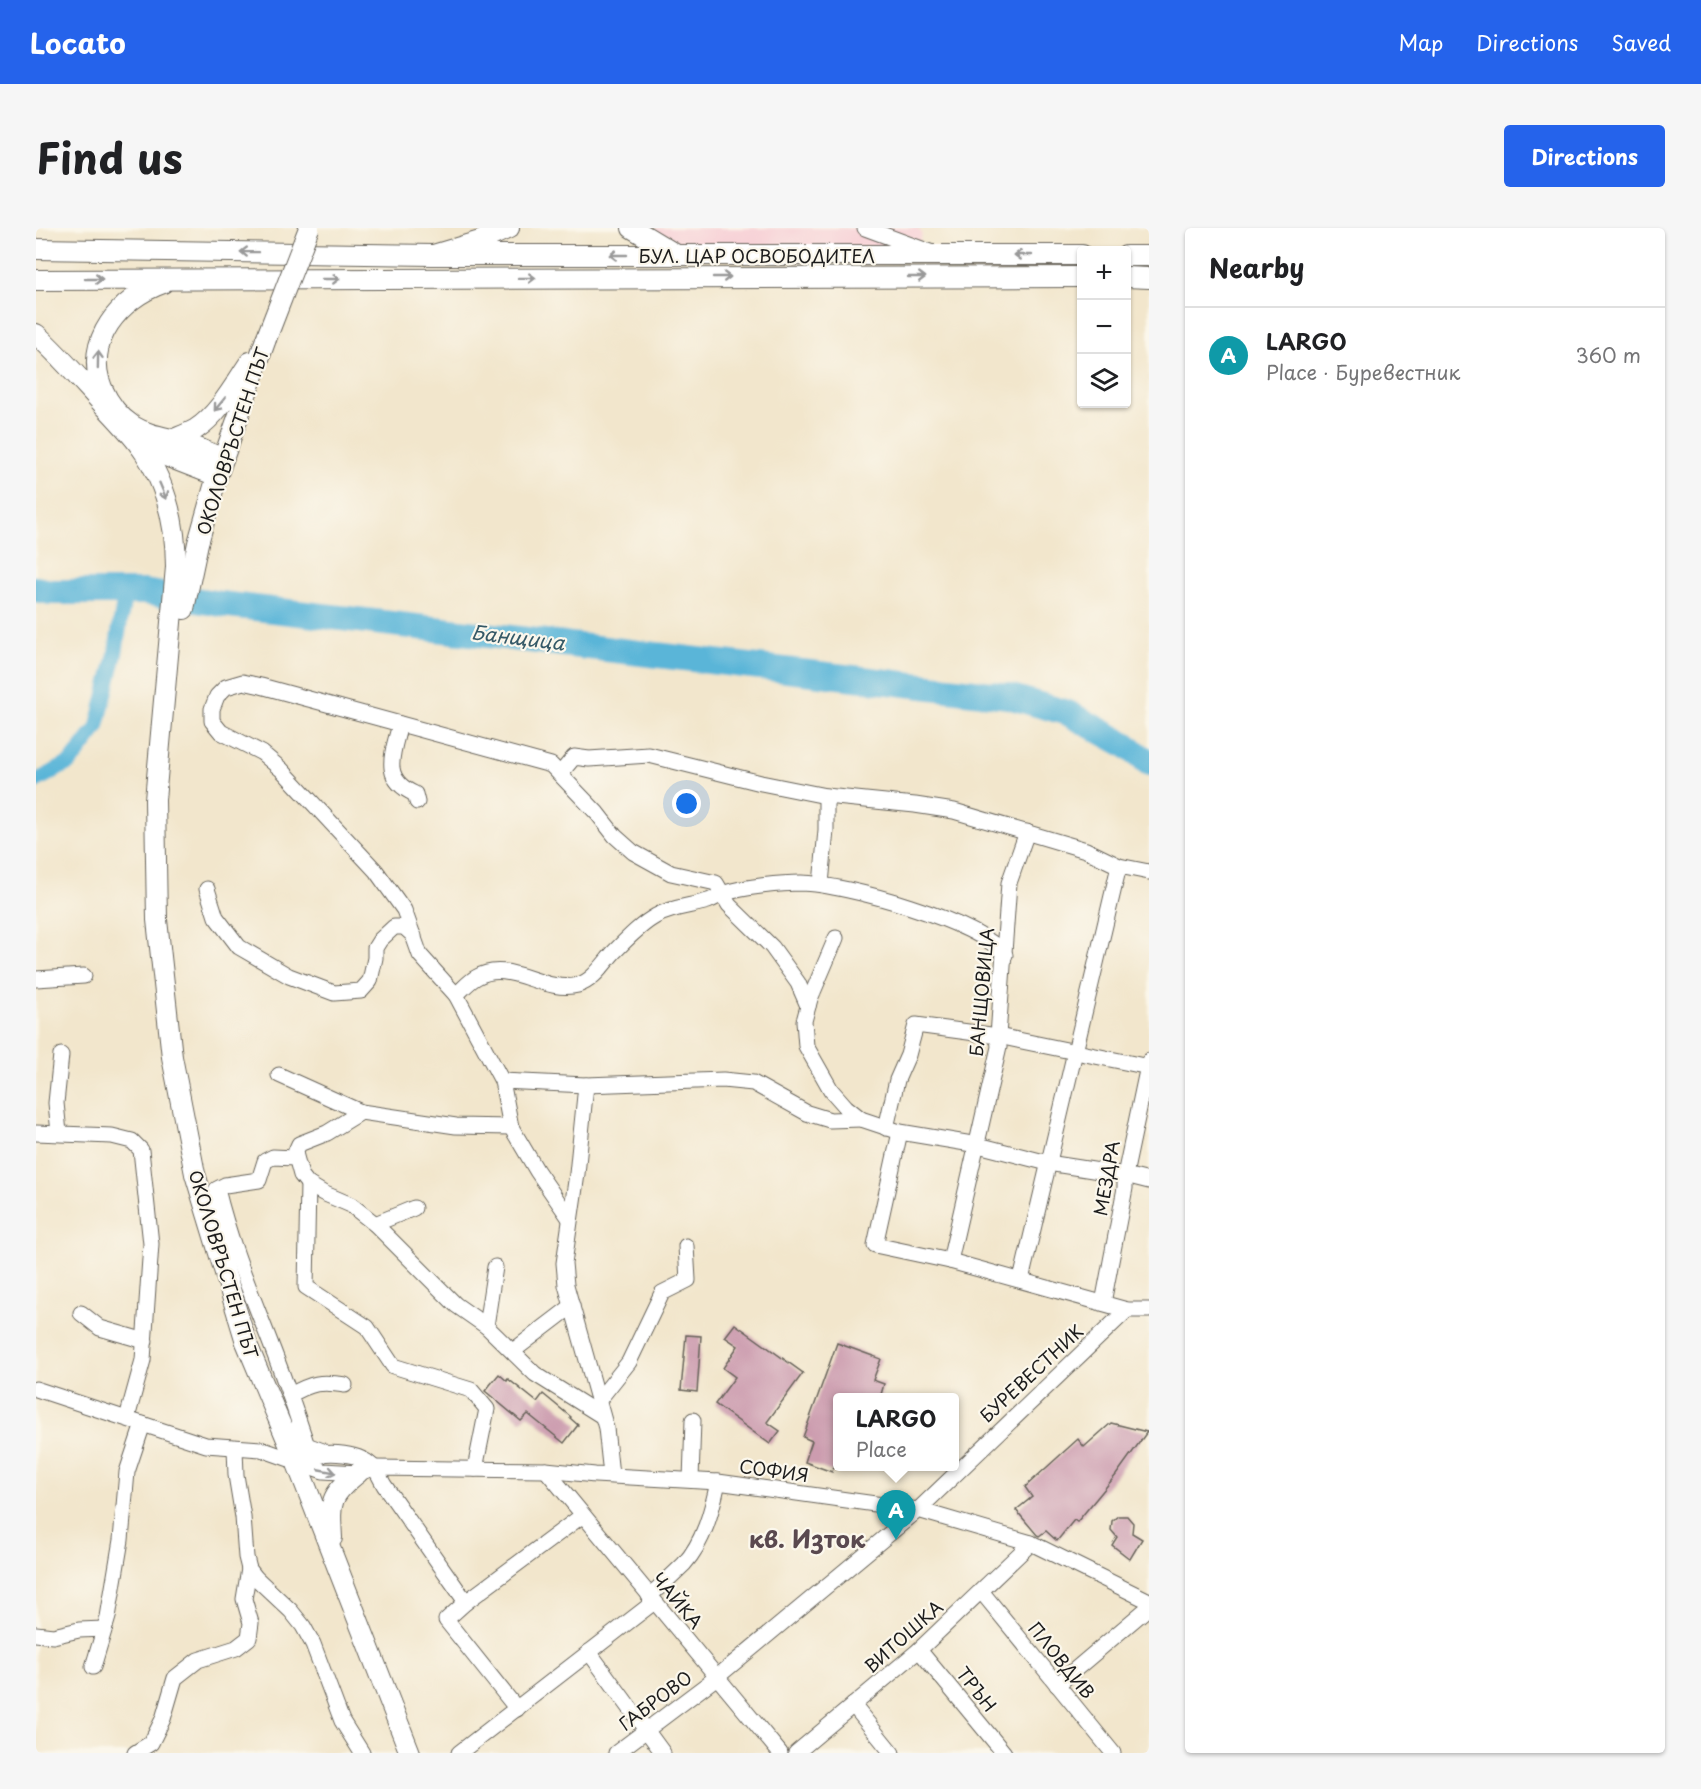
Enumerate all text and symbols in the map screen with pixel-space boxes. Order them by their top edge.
text: Locato [30,21,126,64]
text: Map [1398,26,1443,58]
text: Directions [1476,26,1578,58]
text: Saved [1611,26,1671,58]
text: Find us [36,125,183,188]
button: Directions [1504,125,1665,187]
street label: БУЛ. ЦАР ОСВОБОДИТЕЛ [639,242,875,269]
one-way arrow [239,246,259,258]
map controls [1077,246,1131,408]
button: + [1077,246,1131,300]
text: Nearby [1209,248,1304,287]
one-way arrow [609,249,629,261]
one-way arrow [1014,249,1034,261]
one-way arrow [712,271,732,283]
one-way arrow [907,271,927,283]
one-way arrow [517,272,537,284]
one-way arrow [321,273,341,285]
one-way arrow [84,274,104,285]
button: − [1077,300,1131,354]
text: LARGO [1266,324,1347,357]
text: A [1221,340,1236,370]
text: 360 m [1575,340,1641,370]
street label: ОКОЛОВРЪСТЕН ПЪТ [189,343,275,538]
one-way arrow [93,351,104,371]
button: layers [1077,354,1131,408]
text: Place · Буревестник [1266,357,1460,387]
one-way arrow [214,396,227,412]
one-way arrow [158,481,169,499]
water label: Банщица [470,616,568,658]
your location [672,789,701,818]
street label: БАНЩОВИЦА [962,926,1000,1058]
street label: МЕЗДРА [1086,1138,1126,1218]
street label: ОКОЛОВРЪСТЕН ПЪТ [182,1166,266,1362]
street label: БУРЕВЕСТНИК [973,1318,1089,1428]
popup [833,1393,959,1471]
text: LARGO [856,1401,936,1434]
text: Place [856,1434,907,1464]
street label: СОФИЯ [738,1452,810,1488]
one-way arrow [317,1466,336,1477]
pin: A [876,1490,916,1540]
district label: кв. Изток [749,1520,866,1556]
street label: ЧАЙКА [646,1566,710,1634]
street label: ВИТОШКА [858,1593,948,1679]
street label: ПЛОВДИВ [1022,1616,1102,1704]
street label: ТРЪН [950,1661,1004,1717]
street label: ГАБРОВО [613,1663,697,1737]

